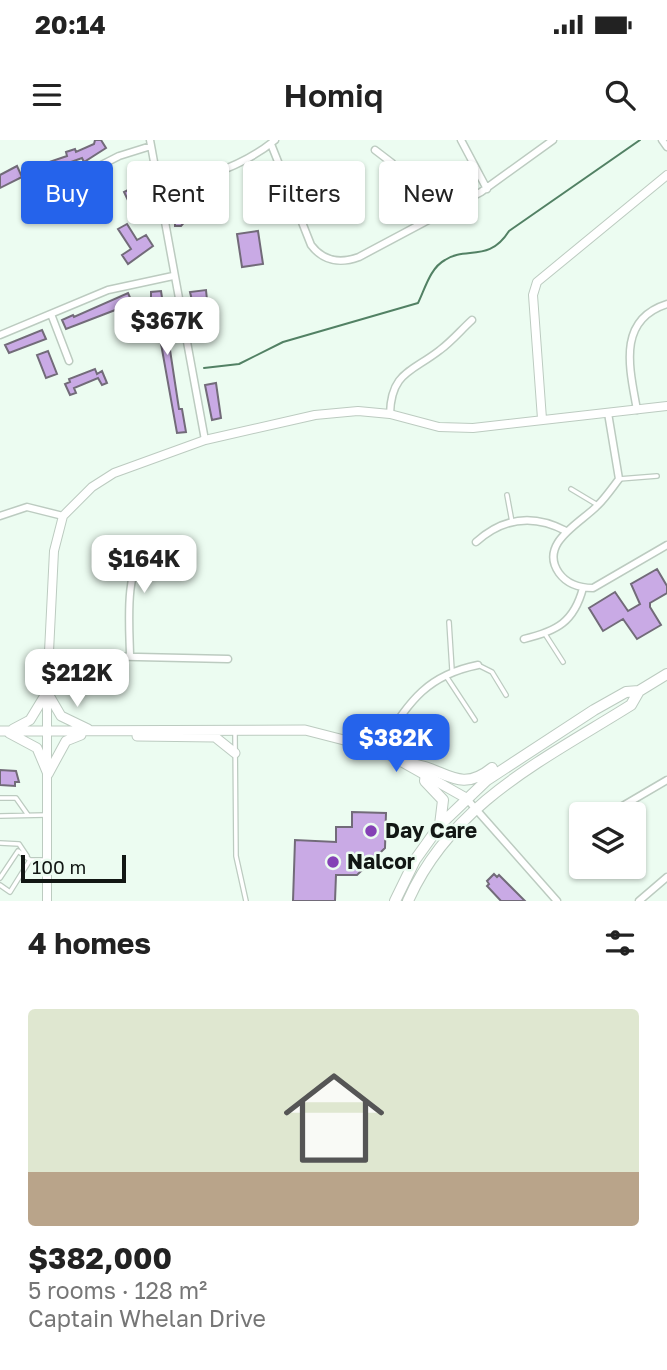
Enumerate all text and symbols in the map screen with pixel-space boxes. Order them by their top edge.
text: 20:14 [35,9,106,40]
icon: menu [28,76,66,114]
text: Homiq [284,76,383,114]
icon: search [601,76,639,114]
chip: Buy [21,161,113,224]
chip: Rent [127,161,229,224]
chip: Filters [243,161,365,224]
chip: New [379,161,478,224]
pin: $367K [118,298,216,357]
text: $367K [130,306,204,334]
pin: $164K [95,536,193,595]
text: $164K [108,544,180,572]
pin: $212K [28,650,126,709]
text: $212K [41,658,113,686]
pin: $382K [347,714,445,774]
text: $382K [359,723,433,751]
map controls [569,802,646,879]
button: layers [569,802,646,879]
place label: Day Care [385,817,477,843]
marker: Day Care [363,823,379,839]
place label: Nalcor [347,848,415,874]
scale bar [21,852,126,884]
marker: Nalcor [325,854,341,870]
text: 100 m [32,855,86,878]
icon: filters [601,924,639,962]
text: 4 homes [28,925,151,961]
icon: home [271,1055,397,1181]
text: $382,000 [28,1240,172,1276]
text: 5 rooms · 128 m² [28,1276,207,1304]
text: Captain Whelan Drive [28,1304,266,1332]

